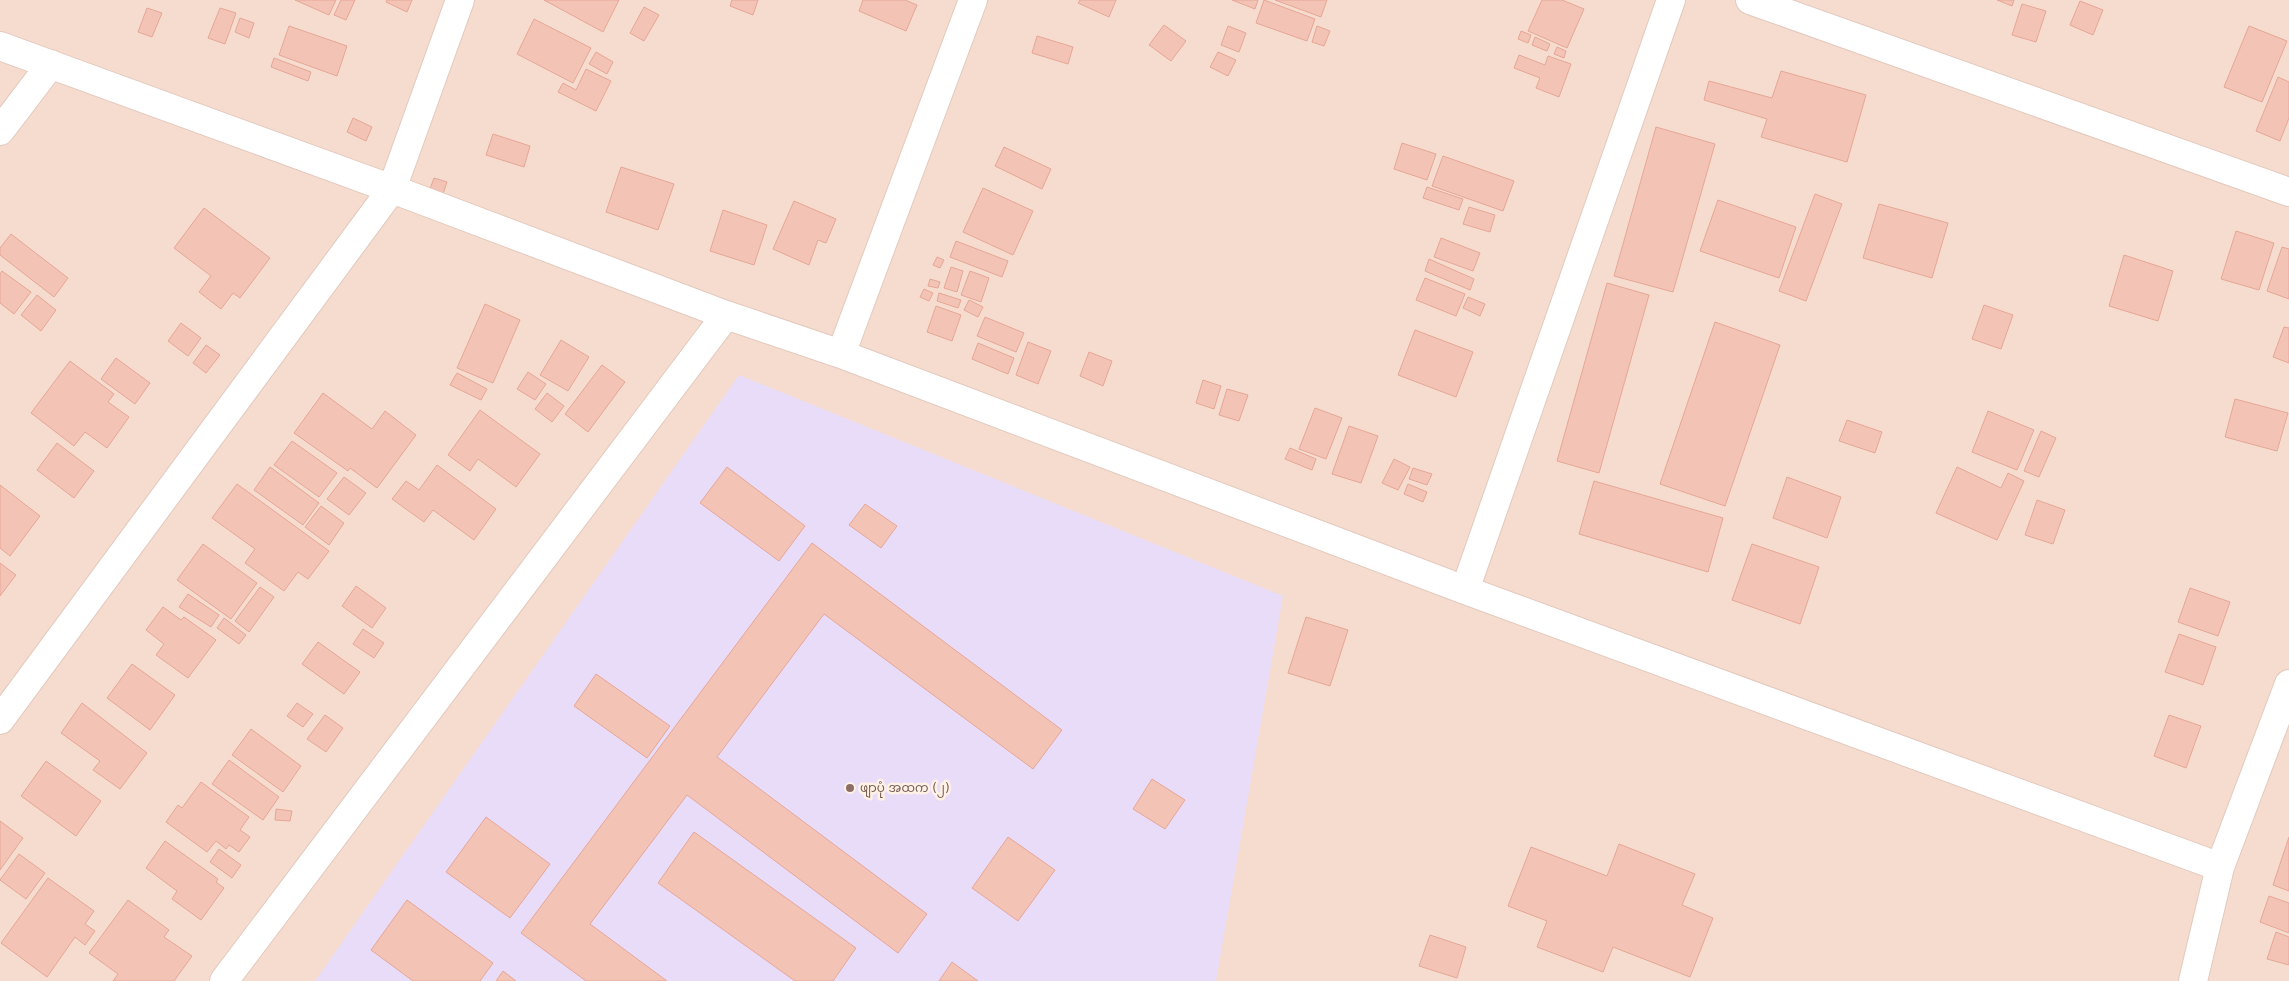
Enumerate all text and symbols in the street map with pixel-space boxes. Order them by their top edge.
place label: ဖျာပုံ အထက (၂) [860,781,950,798]
marker: ဖျာပုံ အထက (၂) [844,782,856,794]

